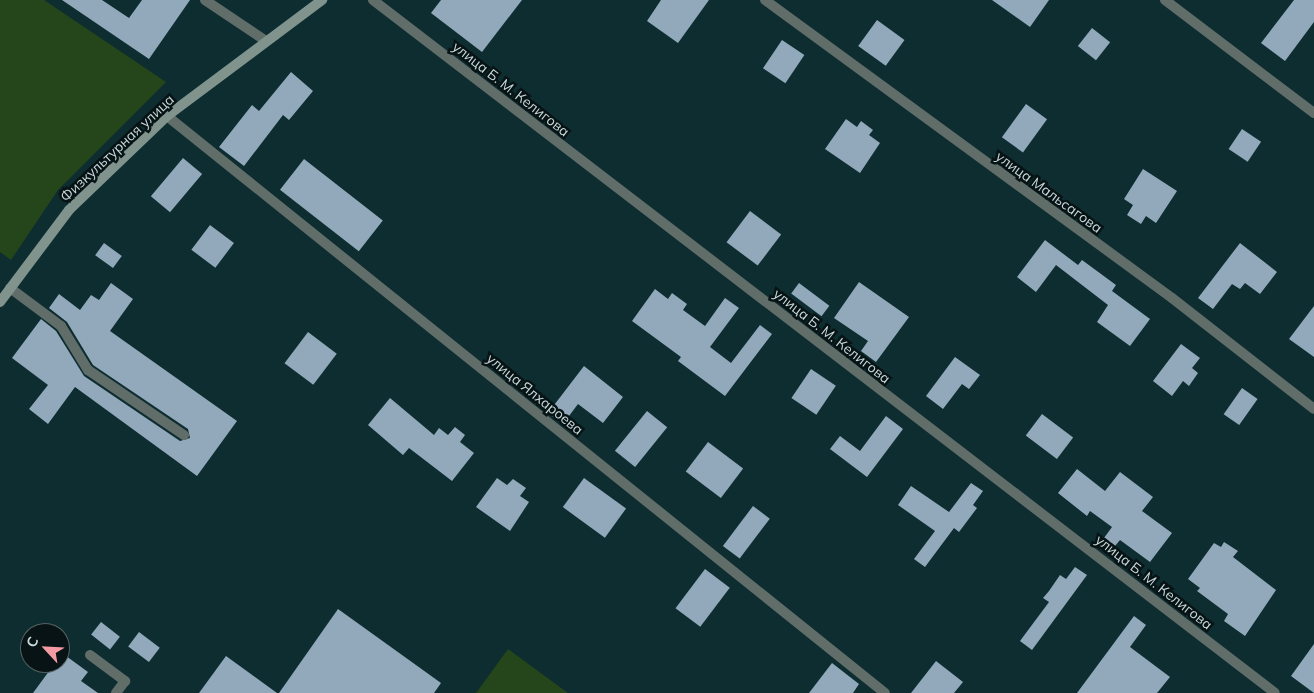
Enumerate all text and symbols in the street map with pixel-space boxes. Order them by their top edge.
street label: улица Б. М. Келигова [449,38,573,140]
street label: Физкультурная улица [57,91,177,205]
street label: улица Мальсагова [993,148,1105,236]
street label: улица Б. М. Келигова [770,285,894,387]
street label: улица Ялхароева [483,350,587,438]
street label: улица Б. М. Келигова [1092,531,1216,633]
north arrow [20,623,70,673]
text: С [22,634,42,650]

